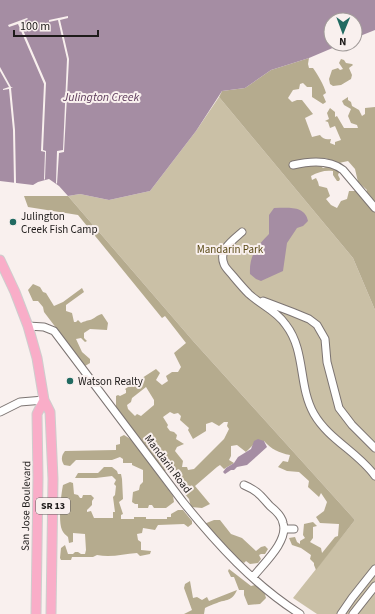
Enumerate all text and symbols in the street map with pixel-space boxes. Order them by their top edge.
scale bar [14,12,98,38]
north arrow [323,12,363,52]
text: 100 m [20,18,50,35]
text: N [339,34,347,49]
water label: Julington Creek [62,89,140,106]
place label: Julington Creek Fish Camp [21,209,98,237]
marker: Julington Creek Fish Camp [8,217,18,227]
park label: Mandarin Park [197,242,264,257]
place label: Watson Realty [78,374,143,389]
marker: Watson Realty [65,376,75,386]
street label: Mandarin Road [141,432,195,496]
street label: San Jose Boulevard [18,461,34,551]
road number: SR 13 [36,498,70,514]

